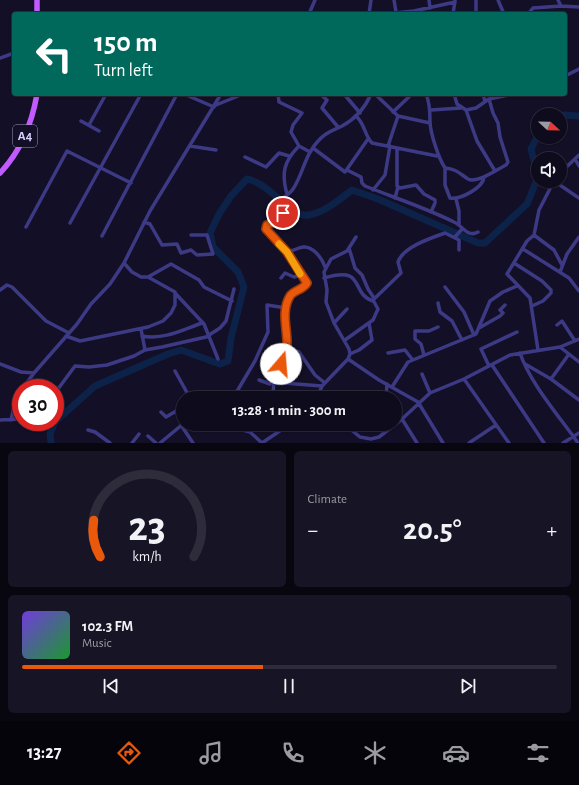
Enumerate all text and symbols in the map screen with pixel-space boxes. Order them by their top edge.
icon: left [28,28,80,80]
text: 150 m [94,29,158,57]
text: Turn left [94,62,153,80]
north arrow [531,108,567,144]
map controls [531,108,567,188]
road number: A4 [13,125,37,147]
button: sound [531,152,567,188]
pin [266,196,300,230]
icon: arrive [272,202,294,224]
position arrow [260,343,302,385]
speed limit sign: 30 [12,379,64,431]
text: 13:28 · 1 min · 300 m [232,403,346,418]
text: Climate [308,493,347,506]
text: 23 [128,507,166,548]
text: 20.5° [403,515,461,545]
text: − [308,519,318,541]
text: + [546,519,557,541]
text: km/h [132,550,161,564]
text: 102.3 FM [82,619,133,634]
text: Music [82,637,112,650]
icon: previous [100,675,122,697]
icon: pause [278,675,300,697]
icon: next [457,675,479,697]
icon: directions [115,739,143,767]
icon: music [197,739,225,767]
icon: phone [279,739,307,767]
icon: climate [361,739,389,767]
icon: car [442,739,470,767]
icon: filters [524,739,552,767]
text: 13:27 [27,744,62,762]

